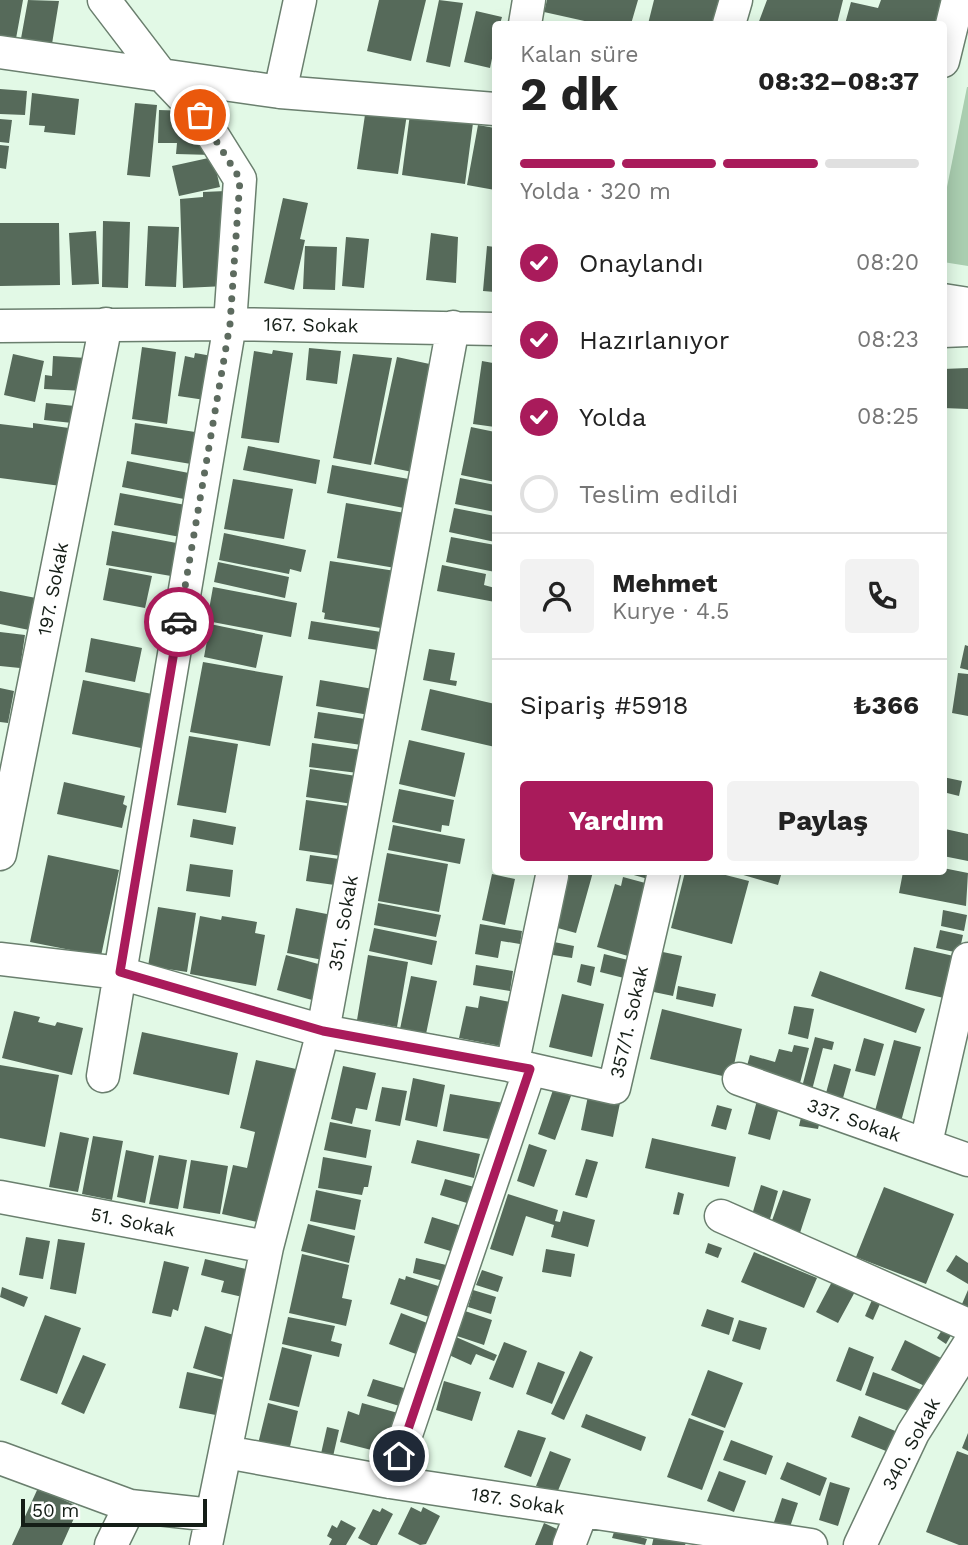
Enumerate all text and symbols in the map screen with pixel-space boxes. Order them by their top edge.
text: Kalan süre [520,41,639,68]
text: 08:32–08:37 [758,66,919,96]
text: 2 dk [520,67,618,121]
pin [170,85,230,145]
icon: bag [181,96,219,134]
text: Yolda · 320 m [520,178,671,205]
icon: check [520,244,558,282]
text: Onaylandı [579,248,704,278]
text: 08:20 [856,249,919,276]
street label: 167. Sokak [263,313,359,337]
icon: check [520,321,558,359]
text: Hazırlanıyor [579,325,729,355]
text: 08:23 [857,326,919,353]
icon: check [520,398,558,436]
text: Yolda [579,402,647,432]
text: 08:25 [857,403,919,430]
text: Teslim edildi [579,479,738,509]
street label: 197. Sokak [33,540,73,638]
button: person [520,559,594,633]
button: phone [845,559,919,633]
text: Mehmet [612,568,717,598]
courier [144,587,214,657]
text: Kurye · 4.5 [612,598,729,625]
icon: car [160,603,198,641]
text: Sipariş #5918 [520,690,689,720]
text: ₺366 [853,690,919,720]
button: Yardım [520,781,713,861]
button: Paylaş [727,781,919,861]
street label: 351. Sokak [323,873,363,973]
street label: 357/1. Sokak [605,963,653,1080]
street label: 337. Sokak [804,1093,904,1147]
street label: 51. Sokak [89,1203,177,1242]
street label: 340. Sokak [877,1394,945,1494]
pin [369,1426,429,1486]
icon: home [380,1437,418,1475]
street label: 187. Sokak [470,1482,567,1520]
scale bar [21,1496,206,1528]
text: 50 m [32,1499,79,1522]

